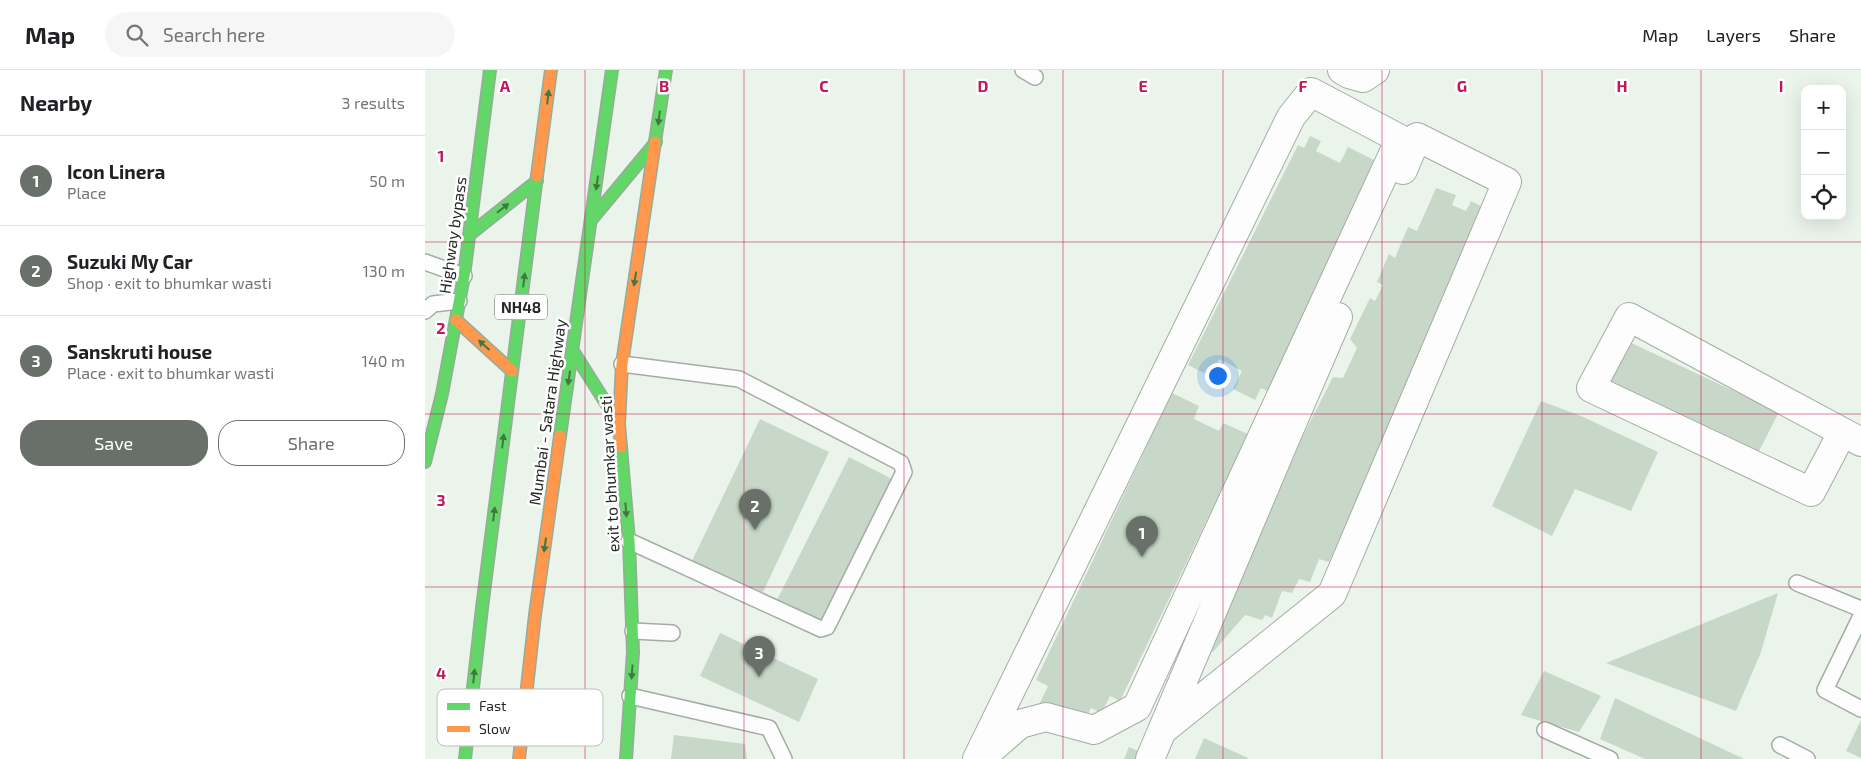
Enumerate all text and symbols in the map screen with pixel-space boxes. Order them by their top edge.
search box [105,12,455,57]
text: Map [25,20,75,49]
icon: search [123,21,151,49]
text: Search here [163,23,265,46]
text: Map [1642,24,1678,46]
text: Layers [1706,24,1761,46]
text: Share [1789,24,1836,46]
text: A [500,76,511,95]
text: B [659,76,669,95]
text: C [819,76,829,95]
text: D [978,76,989,95]
text: E [1138,76,1148,95]
text: F [1299,76,1308,95]
text: G [1457,76,1467,95]
text: H [1616,76,1628,95]
text: I [1779,76,1783,95]
map controls [1801,85,1846,220]
button: + [1801,85,1846,130]
one-way arrow [544,89,552,105]
text: Nearby [20,90,92,115]
text: 3 results [342,93,405,112]
one-way arrow [655,111,663,127]
button: − [1801,130,1846,175]
text: 1 [438,146,444,165]
text: Icon Linera [67,160,165,183]
text: 1 [33,171,39,190]
text: 50 m [369,171,405,190]
street label: Highway bypass [434,175,470,295]
one-way arrow [593,175,601,191]
button: locate [1801,175,1846,220]
text: Place [67,183,106,202]
one-way arrow [496,202,509,213]
text: Suzuki My Car [67,250,193,273]
text: 2 [31,261,41,280]
text: 130 m [363,261,405,280]
one-way arrow [631,271,639,287]
one-way arrow [520,272,528,288]
text: Shop · exit to bhumkar wasti [67,273,272,292]
road number: NH48 [495,294,547,320]
street label: Mumbai - Satara Highway [525,317,570,506]
text: 2 [436,318,446,337]
text: Sanskruti house [67,340,212,363]
one-way arrow [478,340,491,351]
text: 3 [31,351,41,370]
text: 140 m [362,351,405,370]
text: Place · exit to bhumkar wasti [67,363,274,382]
your location [1205,363,1231,389]
one-way arrow [564,371,572,387]
street label: exit to bhumkar wasti [595,395,623,553]
button: Save [20,420,208,466]
button: Share [218,420,405,466]
one-way arrow [500,433,508,449]
pin: 2 [739,489,771,530]
text: 3 [436,490,446,509]
one-way arrow [623,502,631,518]
one-way arrow [490,506,498,522]
pin: 1 [1126,516,1158,557]
one-way arrow [541,537,549,553]
pin: 3 [743,636,775,677]
text: 4 [436,663,446,682]
one-way arrow [627,665,635,681]
one-way arrow [470,667,478,683]
legend [437,689,603,746]
text: Fast [479,697,506,714]
text: Slow [479,720,511,737]

